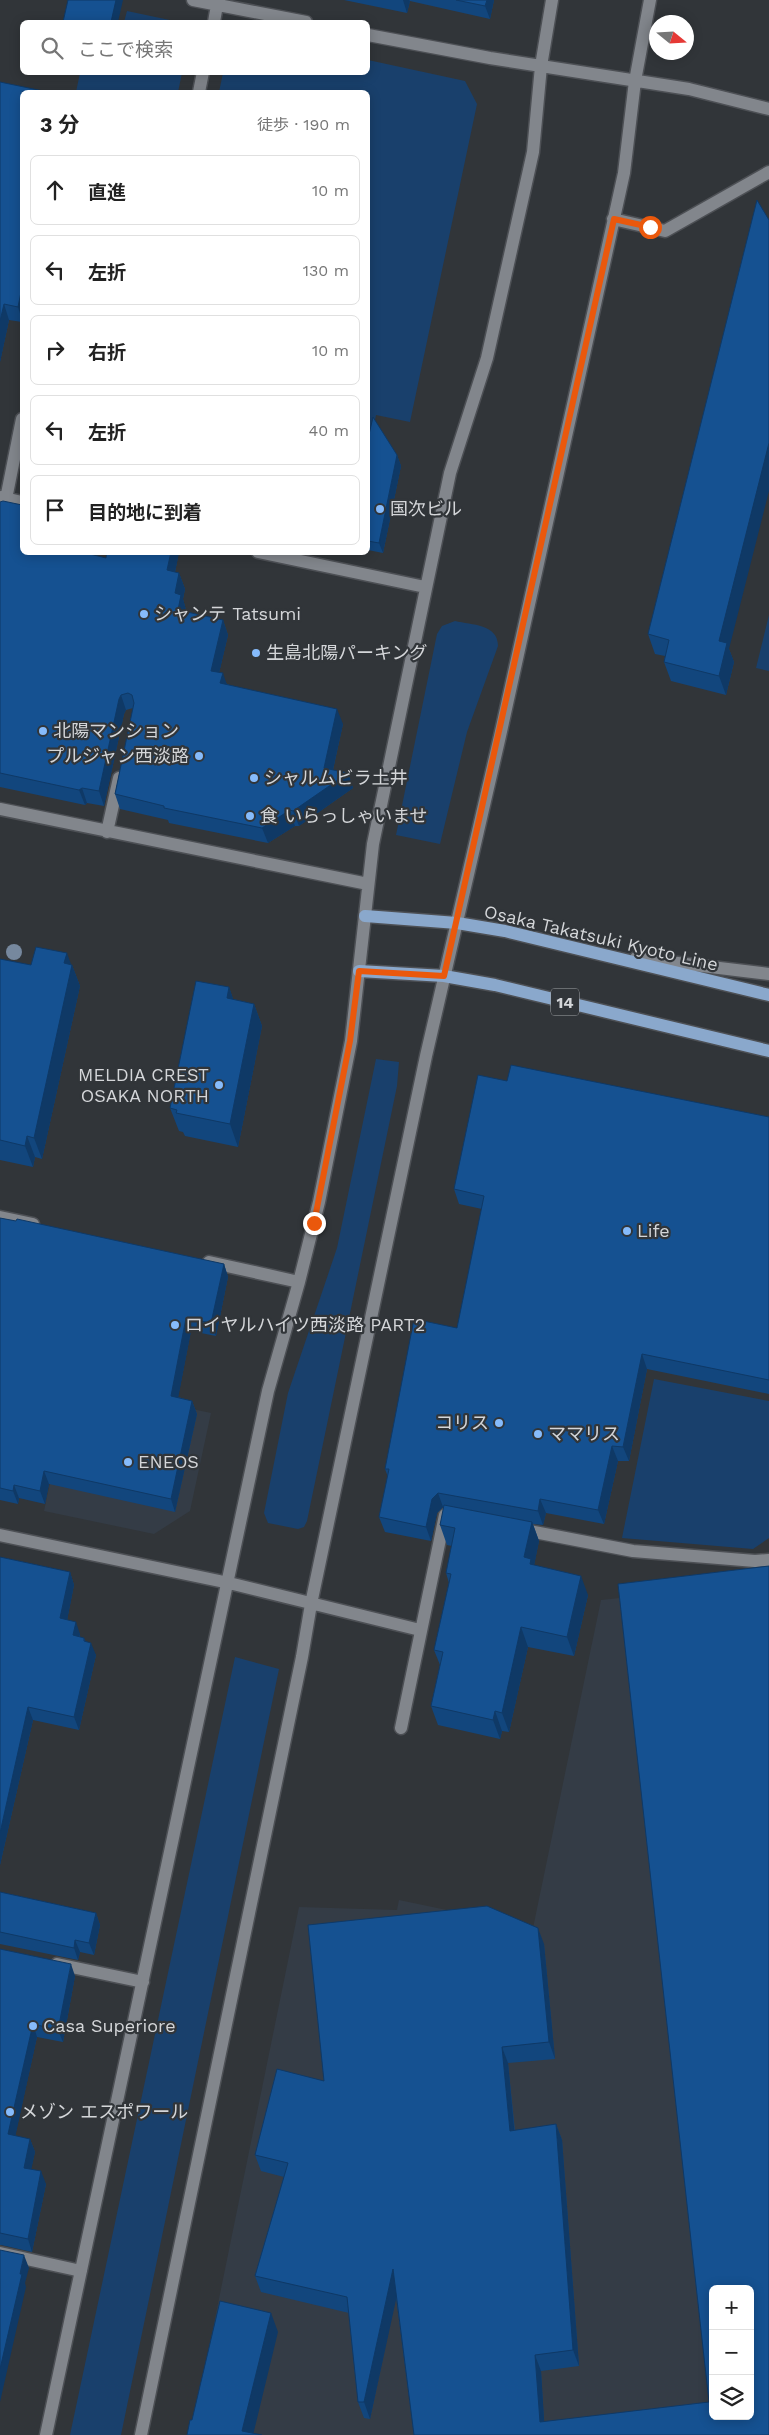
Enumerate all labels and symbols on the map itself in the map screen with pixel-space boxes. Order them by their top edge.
north arrow [649,15,694,60]
route start [639,216,662,239]
place label: 国次ビル [390,498,462,519]
marker: 国次ビル [374,503,386,515]
place label: シャンテ Tatsumi [154,603,301,624]
marker: シャンテ Tatsumi [138,608,150,620]
place label: 生島北陽パーキング [266,642,427,663]
marker: 生島北陽パーキング [250,647,262,659]
place label: 北陽マンション [53,720,179,741]
marker: 北陽マンション [37,725,49,737]
place label: プルジャン西淡路 [46,745,189,766]
marker: プルジャン西淡路 [193,750,205,762]
place label: シャルムビラ土井 [264,767,408,788]
marker: シャルムビラ土井 [248,772,260,784]
place label: 食 いらっしゃいませ [260,805,428,826]
marker: 食 いらっしゃいませ [244,810,256,822]
street label: Osaka Takatsuki Kyoto Line [482,900,720,975]
road number: 14 [551,989,579,1016]
place label: MELDIA CREST OSAKA NORTH [78,1064,209,1106]
marker: MELDIA CREST OSAKA NORTH [213,1079,225,1091]
route end [303,1212,326,1235]
place label: Life [637,1220,670,1241]
marker: Life [621,1225,633,1237]
place label: ロイヤルハイツ西淡路 PART2 [185,1314,425,1335]
marker: ロイヤルハイツ西淡路 PART2 [169,1319,181,1331]
place label: コリス [435,1412,489,1433]
marker: コリス [493,1417,505,1429]
place label: ママリス [548,1423,620,1444]
marker: ママリス [532,1428,544,1440]
place label: ENEOS [138,1451,199,1472]
marker: ENEOS [122,1456,134,1468]
place label: Casa Superiore [43,2015,176,2036]
marker: Casa Superiore [27,2020,39,2032]
place label: メゾン エスポワール [20,2101,188,2122]
marker: メゾン エスポワール [4,2106,16,2118]

